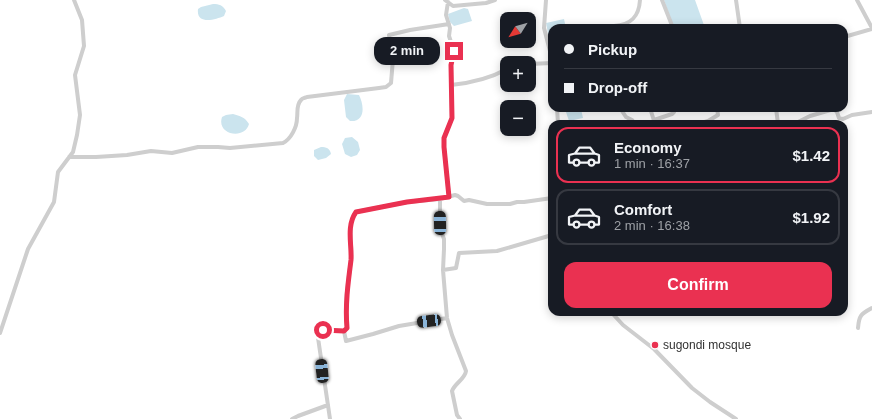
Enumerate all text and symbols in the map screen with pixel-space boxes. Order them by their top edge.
north arrow [500,12,536,48]
map controls [500,12,536,136]
callout: 2 min [374,37,440,65]
text: Pickup [588,41,637,58]
route end [445,42,463,60]
text: 2 min [390,43,424,58]
button: + [500,56,536,92]
text: Drop-off [588,79,647,96]
button: − [500,100,536,136]
icon: car [566,137,602,173]
text: Economy [614,139,682,156]
text: $1.42 [792,147,830,164]
text: 1 min · 16:37 [614,156,690,171]
icon: car [566,199,602,235]
text: Comfort [614,201,672,218]
text: $1.92 [792,209,830,226]
car [434,211,446,235]
text: 2 min · 16:38 [614,218,690,233]
button: Confirm [564,262,832,308]
car [416,314,442,328]
route start [314,321,332,339]
place label: sugondi mosque [663,338,751,352]
marker: sugondi mosque [650,340,660,350]
car [315,358,329,384]

